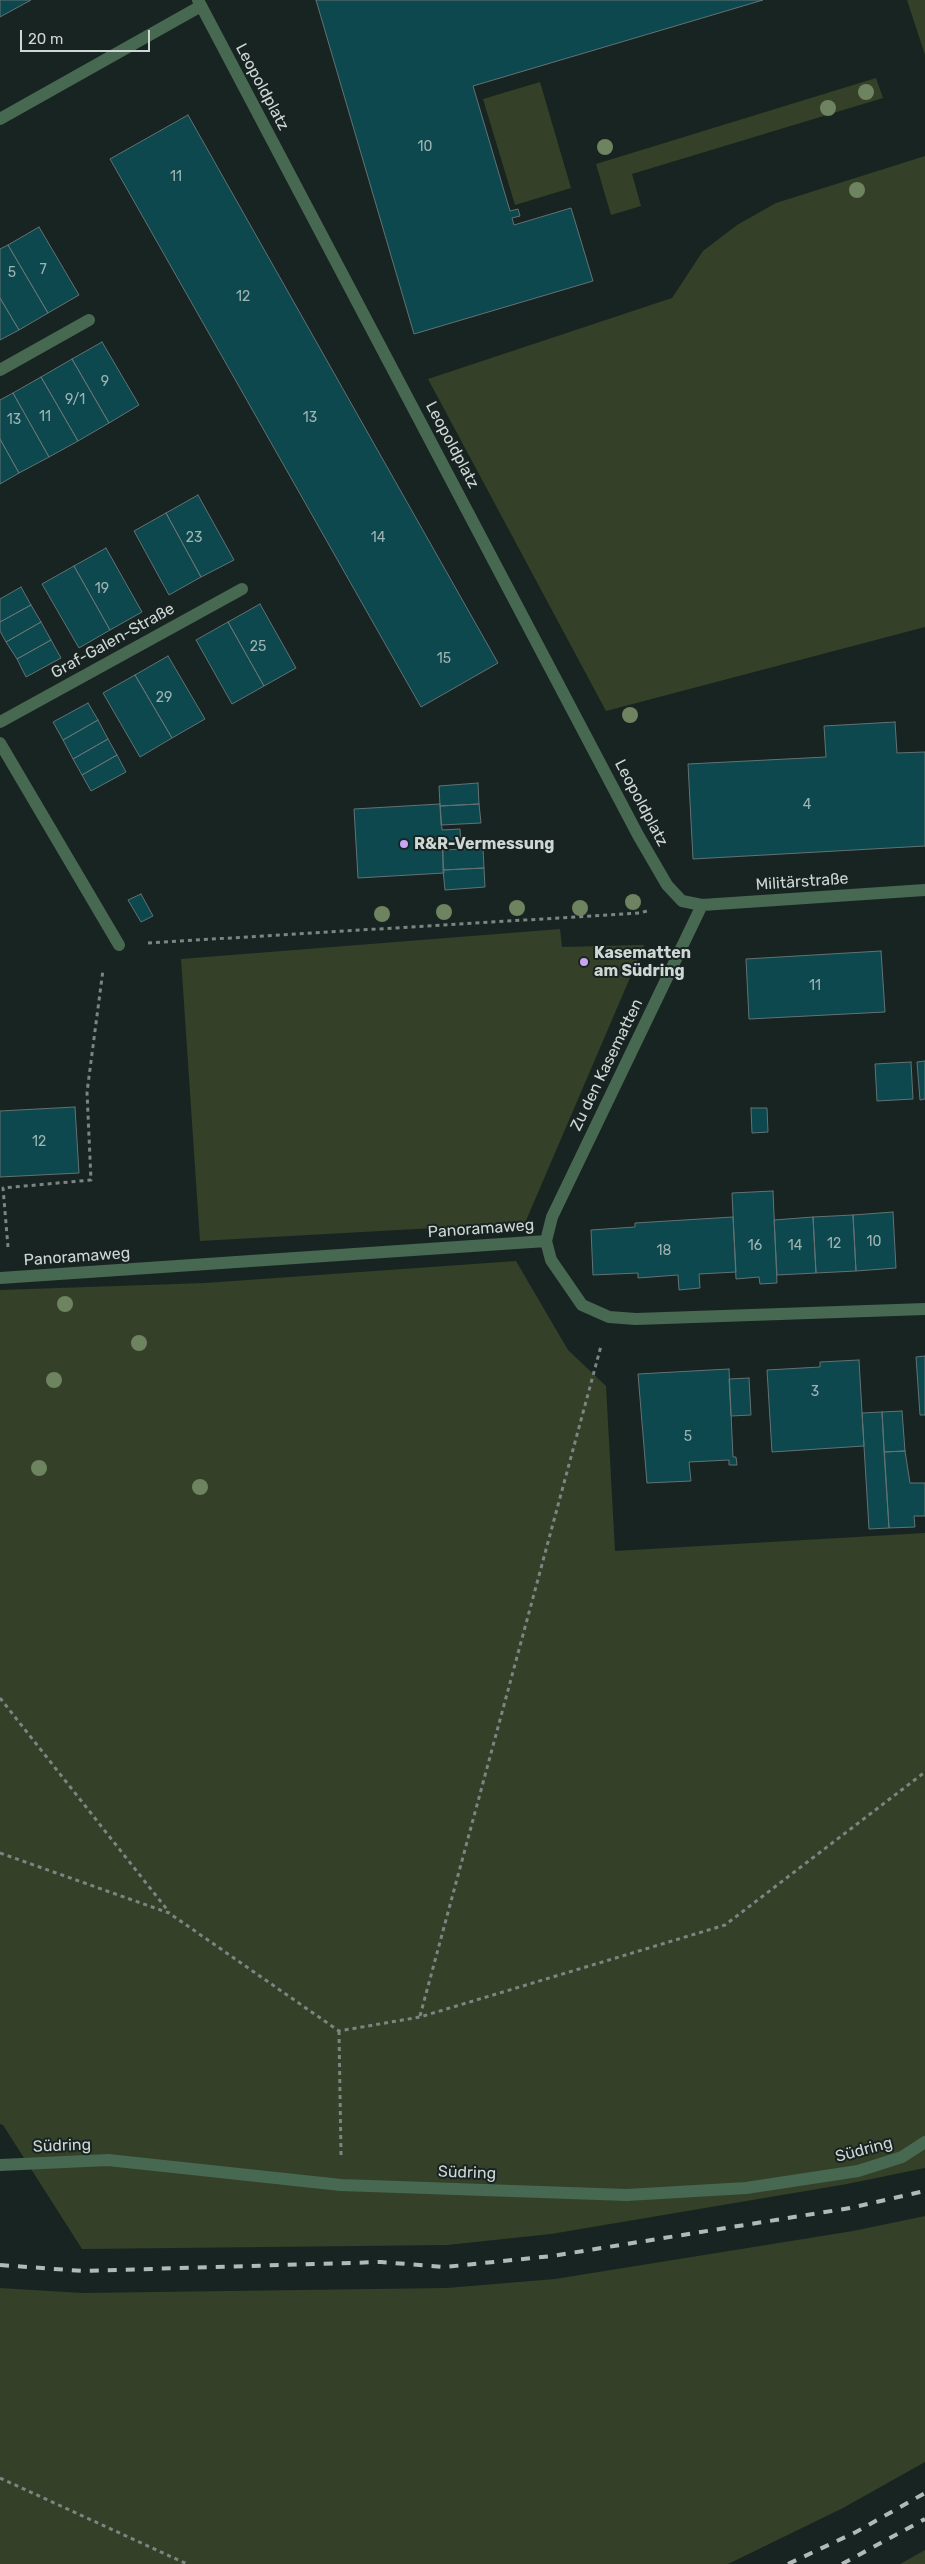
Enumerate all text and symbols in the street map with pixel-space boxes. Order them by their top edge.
scale bar [22,20,152,52]
text: 20 m [28,30,63,48]
street label: Leopoldplatz [231,40,293,134]
house number: 10 [418,139,432,155]
house number: 11 [170,169,182,185]
house number: 7 [39,262,47,278]
house number: 5 [8,265,16,281]
house number: 12 [236,289,250,305]
house number: 9 [101,374,109,390]
house number: 9/1 [65,392,85,408]
street label: Leopoldplatz [421,398,483,492]
house number: 11 [39,409,51,425]
house number: 13 [303,410,317,426]
house number: 13 [7,412,21,428]
house number: 23 [186,530,202,546]
house number: 14 [371,530,385,546]
house number: 19 [95,581,109,597]
street label: Graf-Galen-Straße [48,599,178,683]
house number: 25 [250,639,266,655]
house number: 15 [437,651,451,667]
house number: 29 [156,690,172,706]
street label: Leopoldplatz [610,756,672,850]
house number: 4 [803,797,811,813]
place label: R&R-Vermessung [414,834,554,854]
marker: R&R-Vermessung [398,838,410,850]
street label: Militärstraße [755,869,849,895]
place label: Kasematten am Südring [594,943,691,981]
marker: Kasematten am Südring [578,956,590,968]
house number: 11 [809,978,821,994]
street label: Zu den Kasematten [567,996,647,1134]
house number: 12 [32,1134,46,1150]
street label: Panoramaweg [427,1216,535,1242]
house number: 10 [867,1234,881,1250]
house number: 12 [827,1236,841,1252]
house number: 16 [748,1238,762,1254]
house number: 14 [788,1238,802,1254]
house number: 18 [657,1243,671,1259]
street label: Panoramaweg [23,1244,131,1270]
house number: 3 [811,1384,819,1400]
house number: 5 [684,1429,692,1445]
street label: Südring [833,2133,895,2167]
street label: Südring [33,2135,91,2157]
street label: Südring [438,2162,496,2184]

